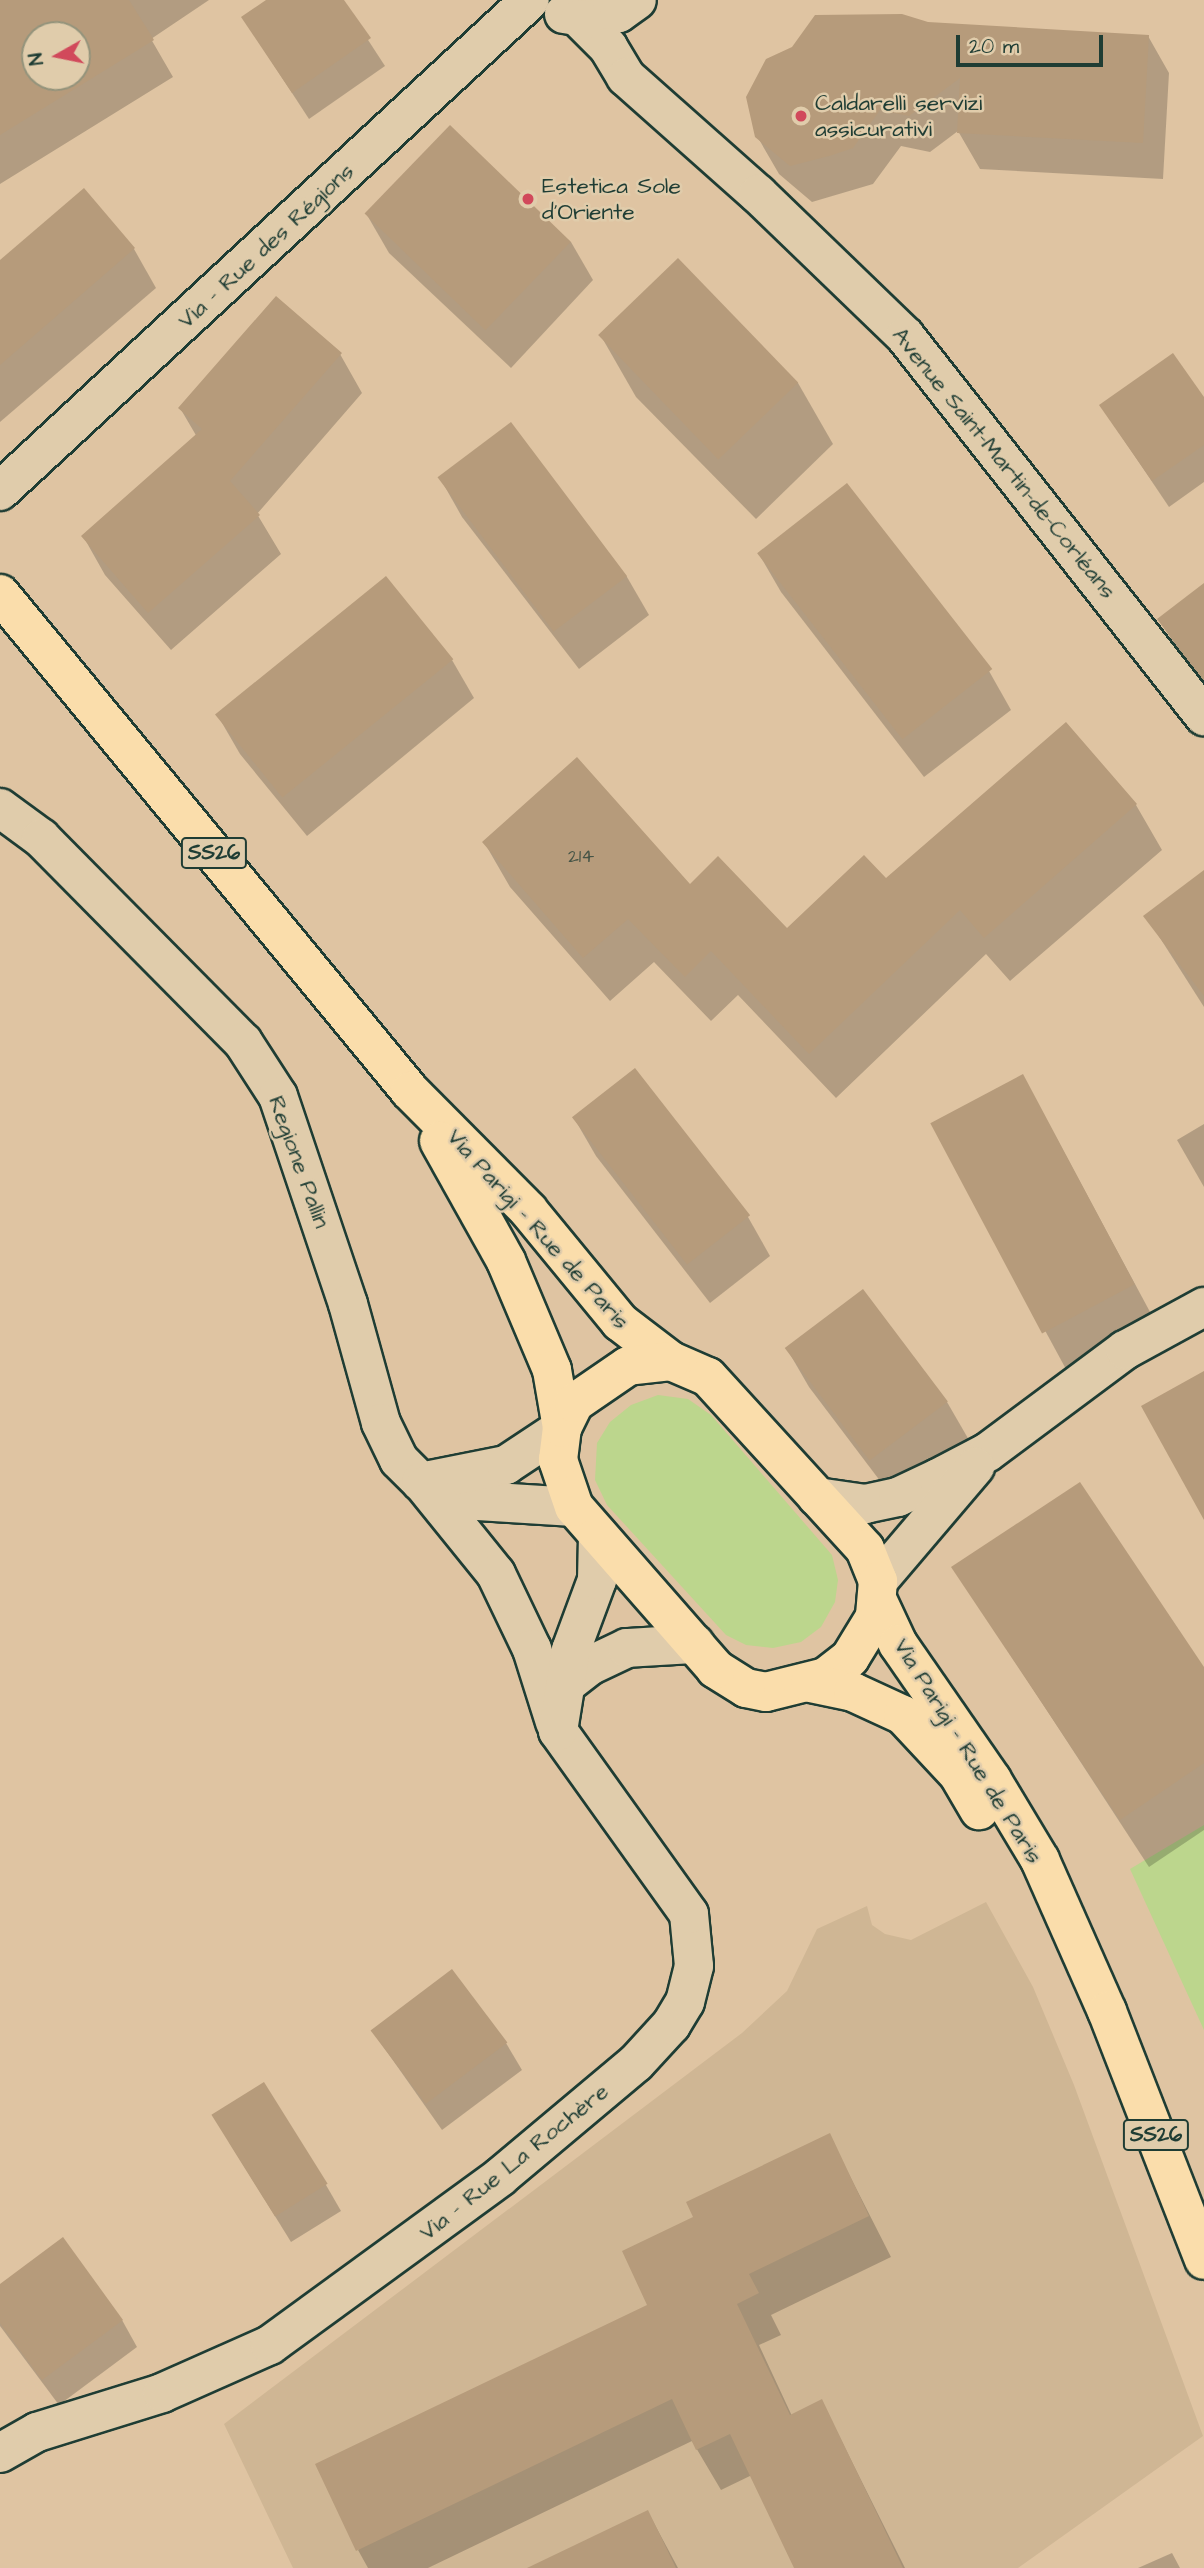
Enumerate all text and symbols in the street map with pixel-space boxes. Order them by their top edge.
north arrow [21,21,91,91]
scale bar [959,21,1106,65]
text: 20 m [969,32,1019,61]
text: N [22,51,51,67]
place label: Caldarelli servizi assicurativi [815,89,982,143]
marker: Caldarelli servizi assicurativi [793,108,809,124]
street label: Via - Rue des Régions [172,157,360,335]
place label: Estetica Sole d'Oriente [542,172,681,226]
marker: Estetica Sole d'Oriente [520,191,536,207]
street label: Avenue Saint-Martin-de-Corléans [886,322,1122,604]
road number: SS26 [181,836,247,870]
house number: 214 [568,846,594,868]
street label: Regione Pallin [262,1092,336,1232]
street label: Via Parigi - Rue de Paris [441,1123,635,1335]
street label: Via Parigi - Rue de Paris [888,1634,1048,1868]
street label: Via - Rue La Rochère [414,2077,614,2247]
road number: SS26 [1123,2118,1189,2152]

